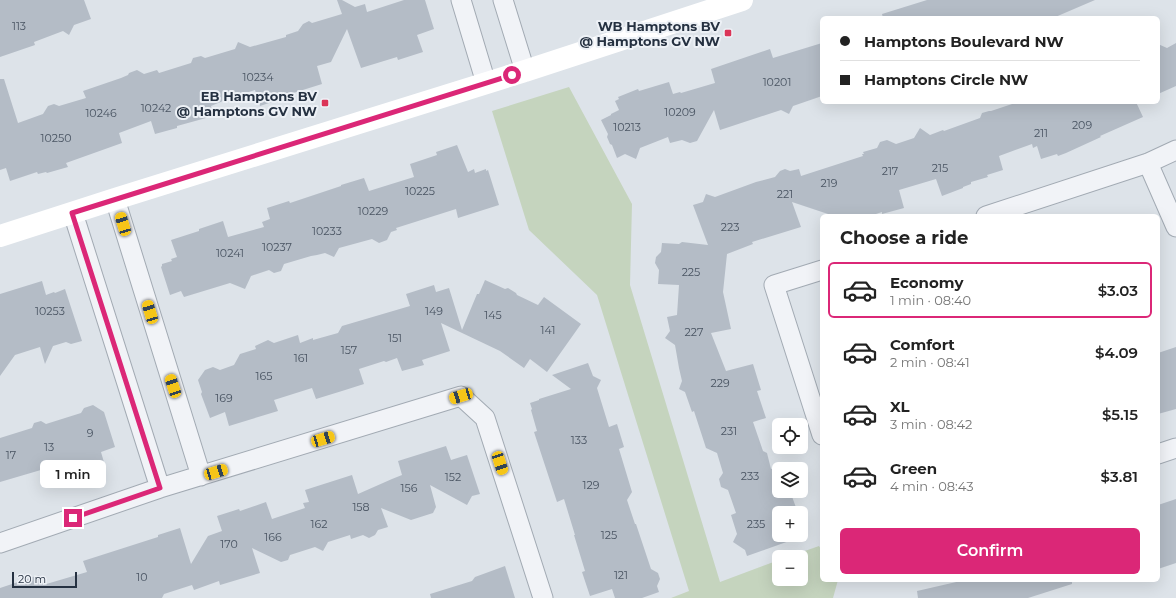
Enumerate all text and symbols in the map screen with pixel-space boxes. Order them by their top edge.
place label: WB Hamptons BV @ Hamptons GV NW [579,18,720,49]
house number: 113 [12,19,26,33]
marker: WB Hamptons BV @ Hamptons GV NW [723,28,733,38]
text: Hamptons Boulevard NW [864,32,1064,51]
route start [503,66,521,84]
house number: 10234 [243,70,274,84]
text: Hamptons Circle NW [864,70,1028,89]
house number: 10201 [763,75,791,89]
place label: EB Hamptons BV @ Hamptons GV NW [176,88,317,119]
marker: EB Hamptons BV @ Hamptons GV NW [320,98,330,108]
house number: 10242 [141,101,171,115]
house number: 10209 [664,105,696,119]
house number: 10246 [85,106,117,120]
house number: 209 [1072,118,1092,132]
house number: 10213 [613,120,641,134]
house number: 211 [1034,126,1048,140]
house number: 10250 [40,131,72,145]
house number: 215 [932,161,948,175]
house number: 217 [882,164,898,178]
house number: 219 [821,176,838,190]
house number: 10225 [405,184,435,198]
house number: 221 [777,187,793,201]
house number: 10229 [358,204,389,218]
car [114,211,132,237]
house number: 223 [721,220,739,234]
house number: 10233 [312,224,342,238]
text: Choose a ride [840,227,968,249]
house number: 10237 [262,240,292,254]
house number: 10241 [216,246,244,260]
house number: 225 [682,265,700,279]
icon: car [842,272,878,308]
text: Economy [890,273,963,292]
text: $3.03 [1098,281,1138,300]
text: 1 min · 08:40 [890,292,971,308]
car [141,299,159,325]
house number: 10253 [35,304,65,318]
house number: 149 [425,304,443,318]
house number: 145 [484,308,502,322]
house number: 141 [541,323,555,337]
house number: 227 [685,325,703,339]
house number: 151 [388,331,402,345]
icon: car [842,334,878,370]
text: Comfort [890,335,955,354]
house number: 157 [341,343,357,357]
text: $4.09 [1095,343,1138,362]
house number: 161 [294,351,308,365]
text: 2 min · 08:41 [890,354,970,370]
house number: 165 [256,369,272,383]
car [164,373,182,399]
house number: 229 [710,376,730,390]
car [448,387,474,405]
house number: 169 [215,391,233,405]
icon: car [842,396,878,432]
text: XL [890,397,909,416]
text: $5.15 [1102,405,1138,424]
text: 3 min · 08:42 [890,416,973,432]
map controls [772,418,808,586]
button: locate [772,418,808,454]
house number: 231 [721,424,737,438]
house number: 9 [87,426,94,440]
car [310,430,336,448]
house number: 133 [571,433,587,447]
house number: 13 [44,440,54,454]
house number: 17 [6,448,16,462]
car [491,450,509,476]
icon: car [842,458,878,494]
text: Green [890,459,937,478]
callout: 1 min [40,460,106,488]
button: layers [772,462,808,498]
car [203,463,229,481]
text: 1 min [56,466,90,482]
text: $3.81 [1101,467,1138,486]
house number: 233 [741,469,759,483]
house number: 152 [445,470,461,484]
house number: 129 [583,478,600,492]
text: 4 min · 08:43 [890,478,974,494]
house number: 156 [401,481,418,495]
house number: 158 [352,500,370,514]
button: + [772,506,808,542]
route end [64,509,82,527]
house number: 162 [311,517,327,531]
house number: 235 [747,517,765,531]
house number: 125 [601,528,617,542]
button: Confirm [840,528,1140,574]
house number: 166 [264,530,282,544]
house number: 170 [220,537,238,551]
button: − [772,550,808,586]
house number: 121 [614,568,628,582]
scale bar [12,570,77,589]
house number: 10 [136,570,148,584]
text: 20 m [18,572,46,586]

